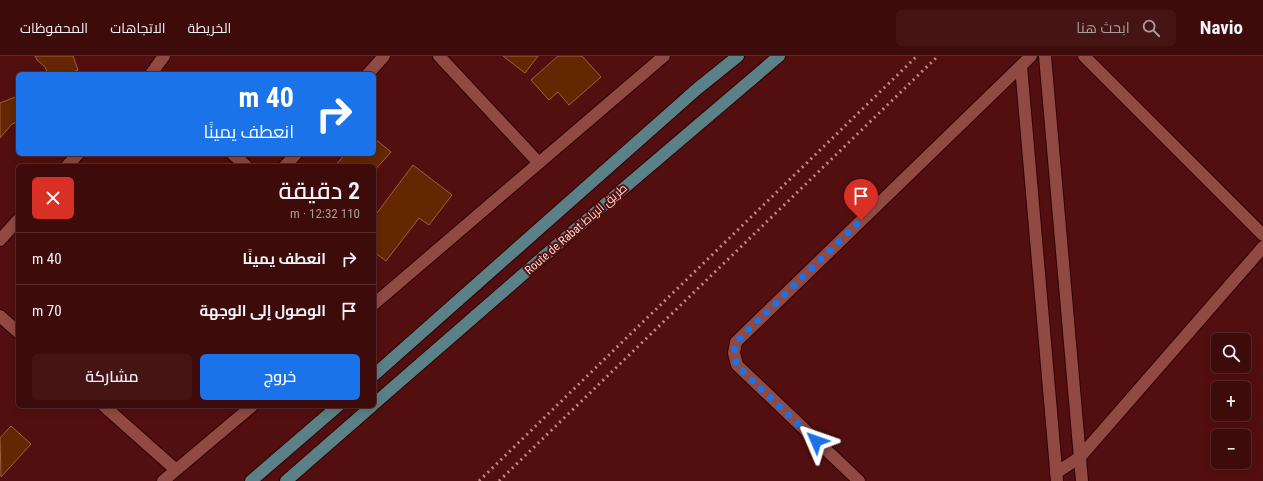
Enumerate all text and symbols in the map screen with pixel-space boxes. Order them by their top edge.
search box [896,10,1176,46]
text: Navio [1200,16,1243,39]
icon: search [1140,17,1162,39]
text: ابحث هنا [1076,19,1130,37]
text: المحفوظات [20,20,88,36]
text: الاتجاهات [110,20,166,36]
text: الخريطة [188,20,231,36]
text: 40 m [238,81,294,114]
icon: right [308,88,360,140]
text: انعطف يمينًا [203,121,294,142]
button: close [32,177,74,219]
text: 2 دقيقة [278,177,360,205]
pin [844,179,878,220]
street label: Route de Rabat طريق الرباط [522,181,630,277]
icon: arrive [850,185,872,207]
text: 110 m · 12:32 [290,206,360,221]
icon: right [338,248,360,270]
text: 40 m [32,250,62,268]
text: انعطف يمينًا [243,250,326,268]
icon: arrive [338,300,360,322]
text: 70 m [32,302,62,320]
text: الوصول إلى الوجهة [200,302,326,320]
map controls [1211,333,1251,469]
button: search [1211,333,1251,373]
button: مشاركة [32,354,192,400]
button: خروج [200,354,360,400]
button: + [1211,381,1251,421]
position arrow [795,420,837,462]
button: − [1211,429,1251,469]

